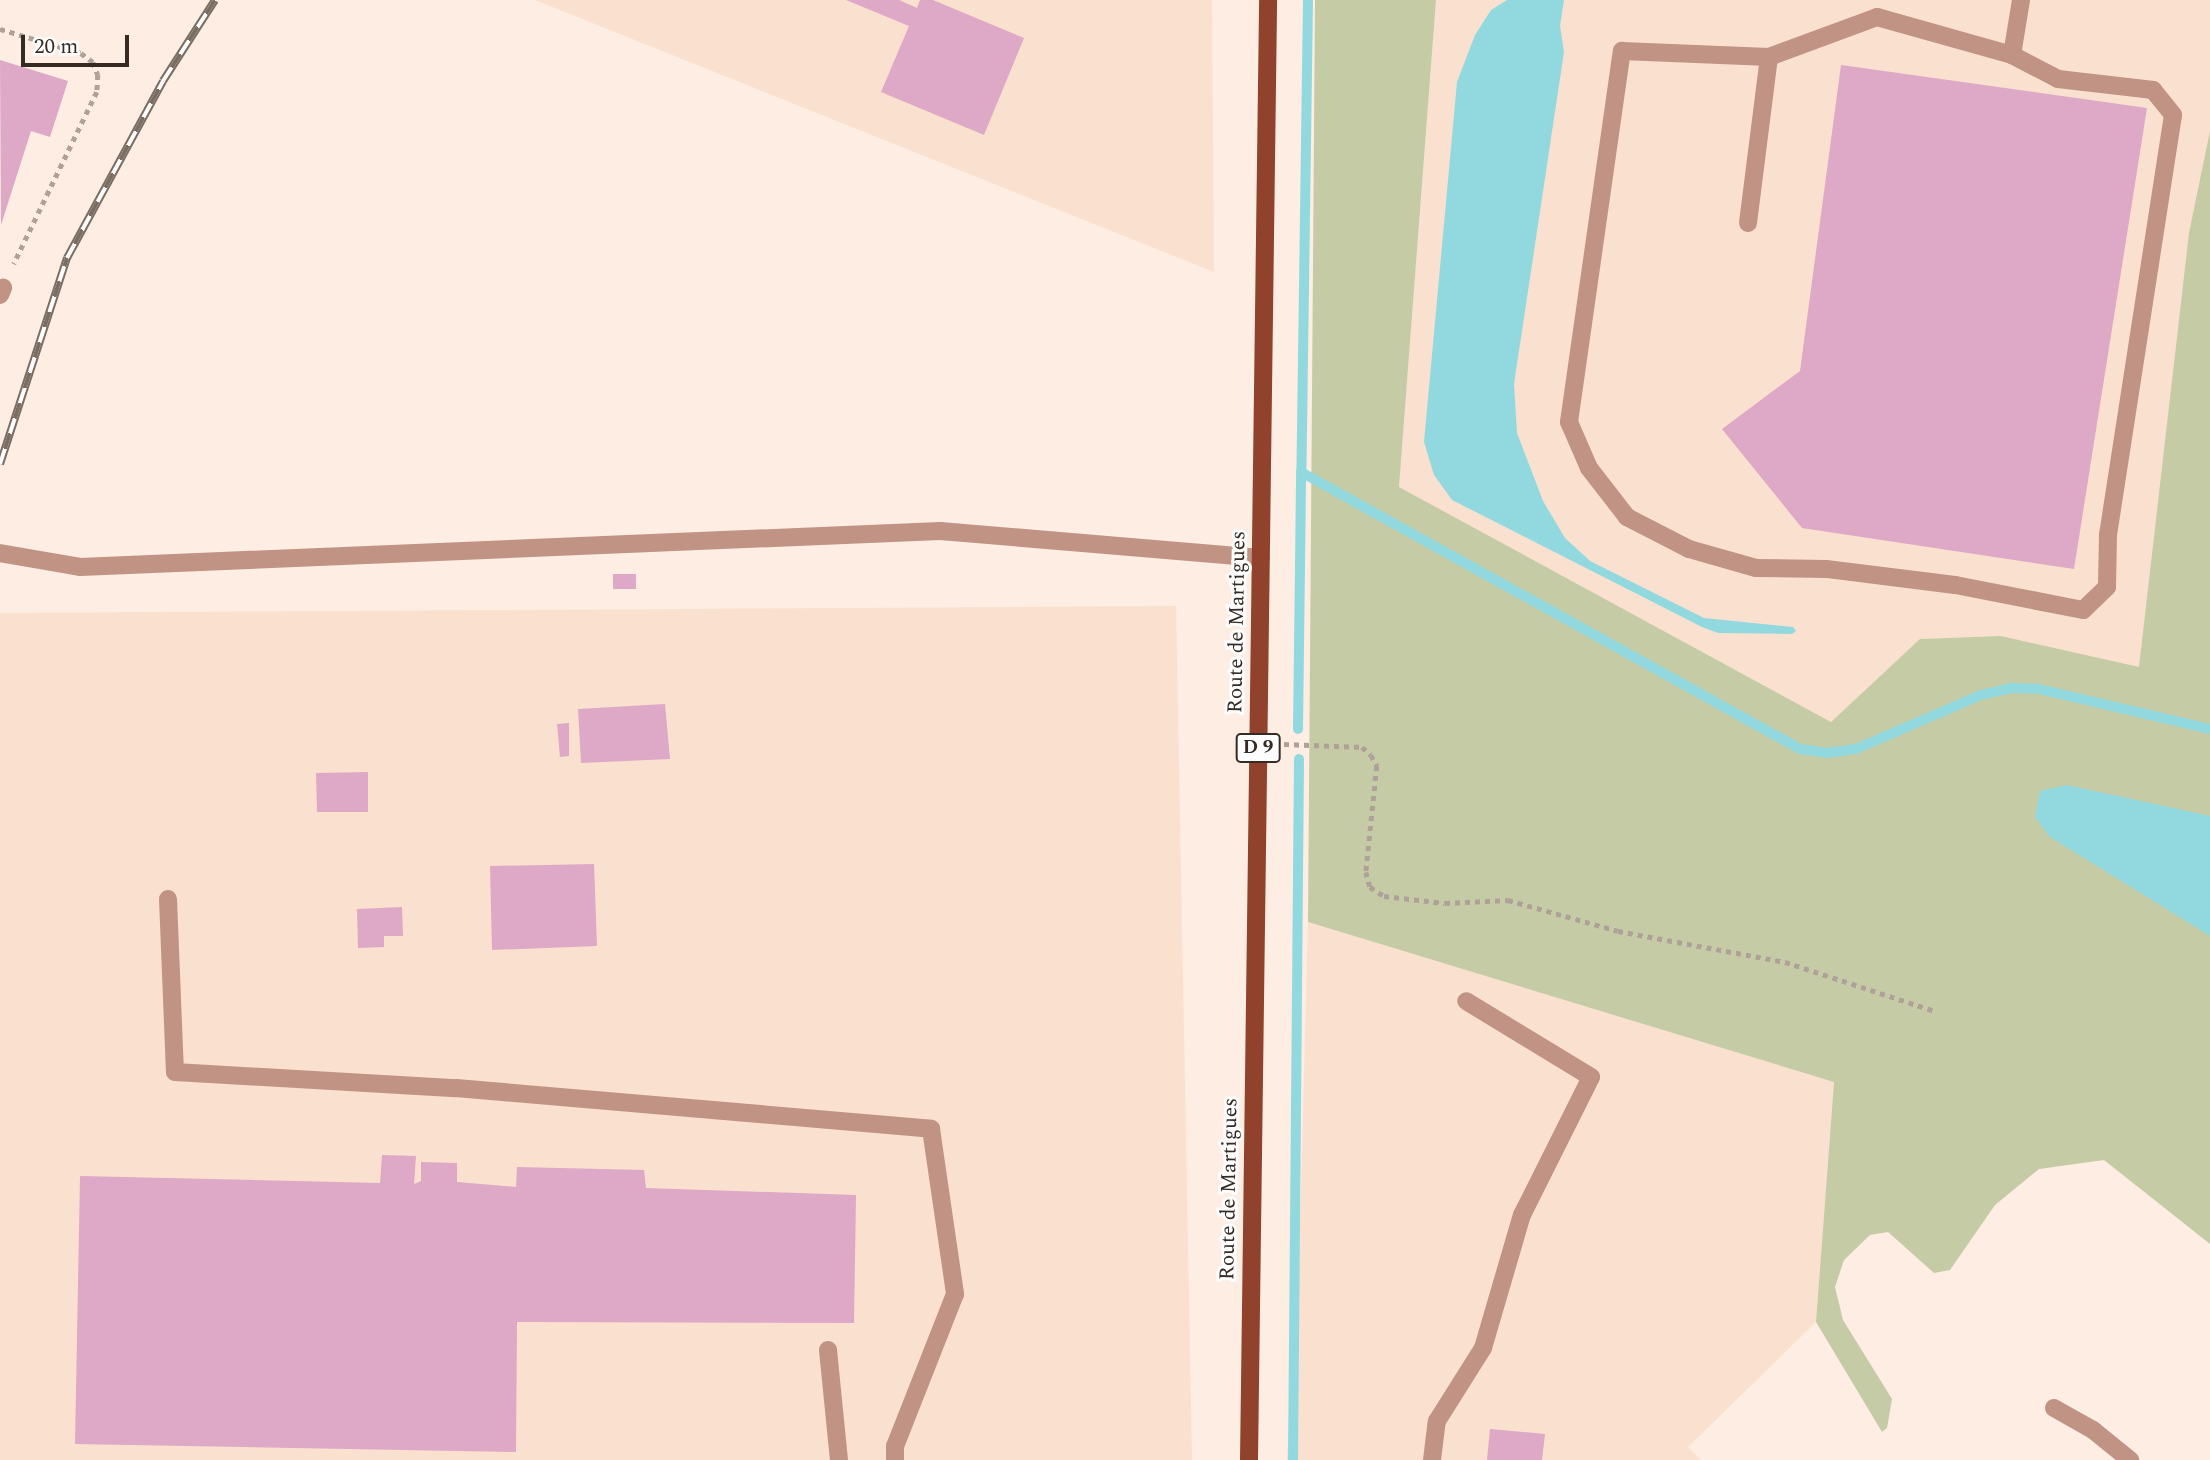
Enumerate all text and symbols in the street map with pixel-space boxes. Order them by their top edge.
scale bar [24,21,133,65]
text: 20 m [34,31,78,63]
street label: Route de Martigues [1223,531,1251,713]
road number: D 9 [1235,733,1281,764]
street label: Route de Martigues [1215,1098,1243,1280]

